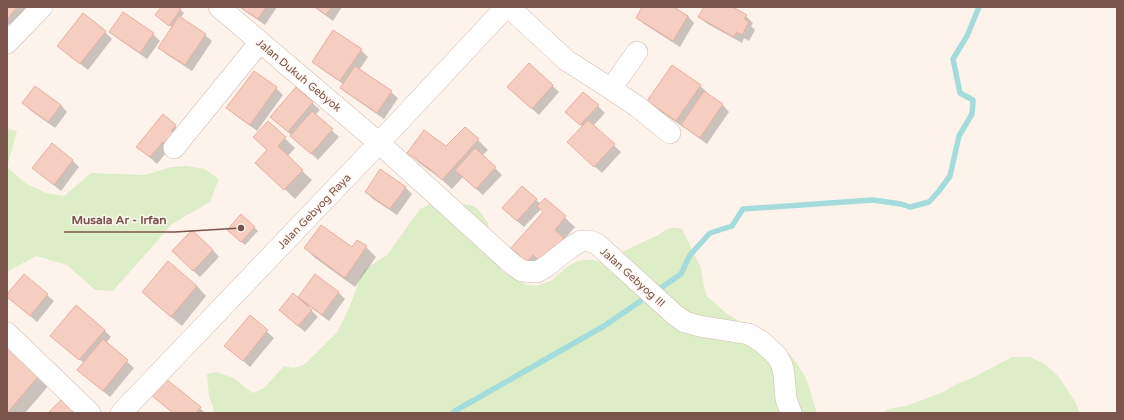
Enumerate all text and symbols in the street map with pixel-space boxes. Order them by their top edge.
street label: Jalan Dukuh Gebyok [254,36,344,115]
street label: Jalan Gebyog Raya [275,171,354,252]
callout: Musala Ar - Irfan [64,208,175,232]
text: Musala Ar - Irfan [71,213,167,227]
street label: Jalan Gebyog III [597,245,668,310]

